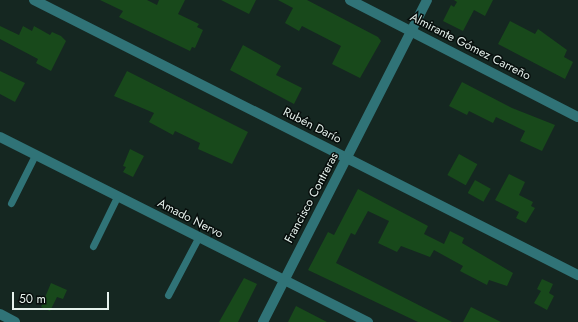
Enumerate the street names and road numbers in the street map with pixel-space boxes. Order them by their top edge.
street label: Almirante Gómez Carreño [407,10,533,84]
street label: Rubén Darío [280,105,344,147]
street label: Francisco Contreras [282,150,342,246]
street label: Amado Nervo [155,196,225,242]

